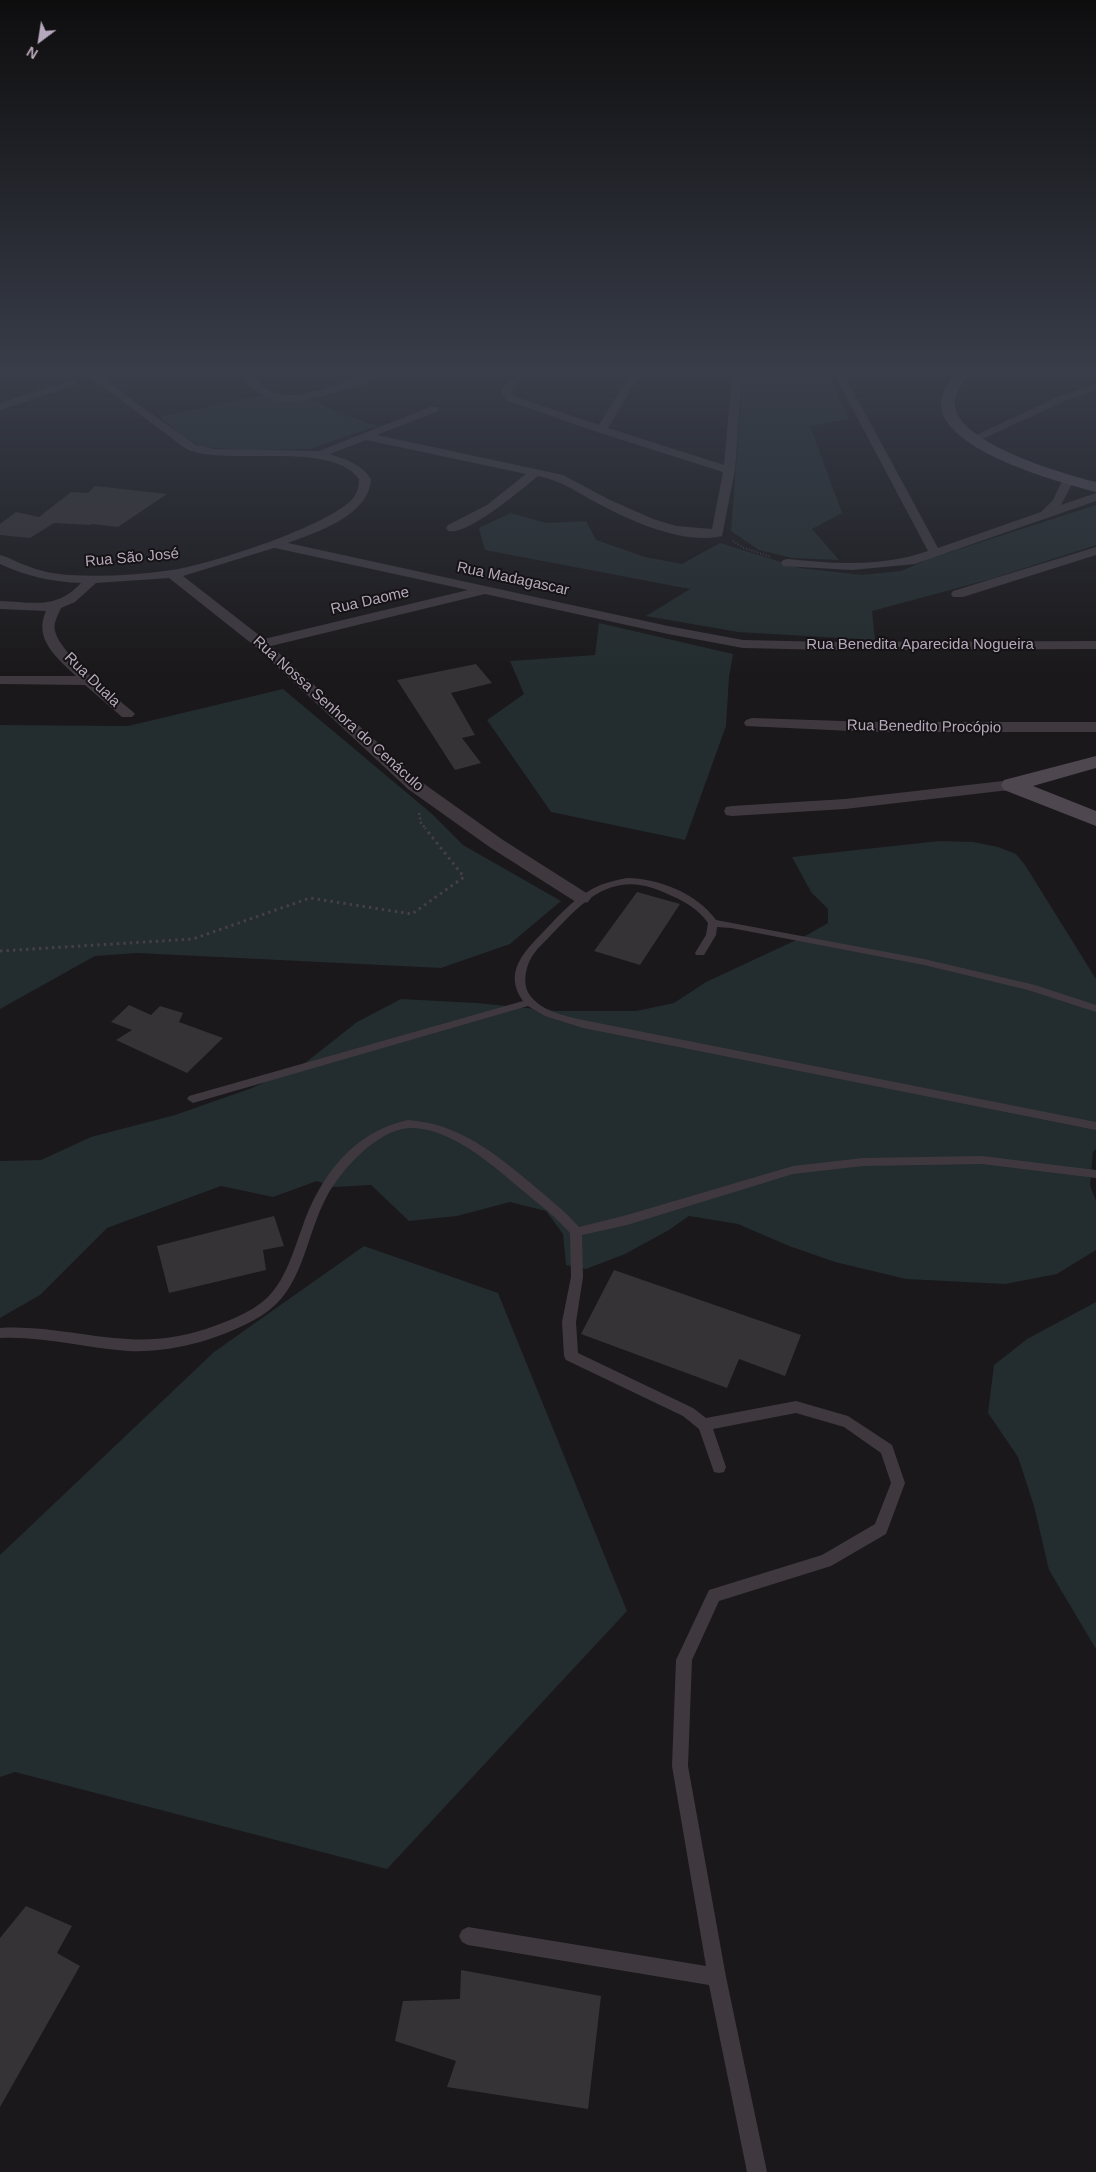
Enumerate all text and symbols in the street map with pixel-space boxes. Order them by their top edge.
north arrow [15,15,65,65]
text: N [24,43,41,62]
street label: Rua São José [84,545,180,571]
street label: Rua Madagascar [455,558,571,600]
street label: Rua Daome [329,583,411,619]
street label: Rua Nossa Senhora do Cenáculo [249,633,427,795]
street label: Rua Benedita Aparecida Nogueira [806,636,1034,654]
street label: Rua Duala [60,649,124,711]
street label: Rua Benedito Procópio [847,717,1001,737]

